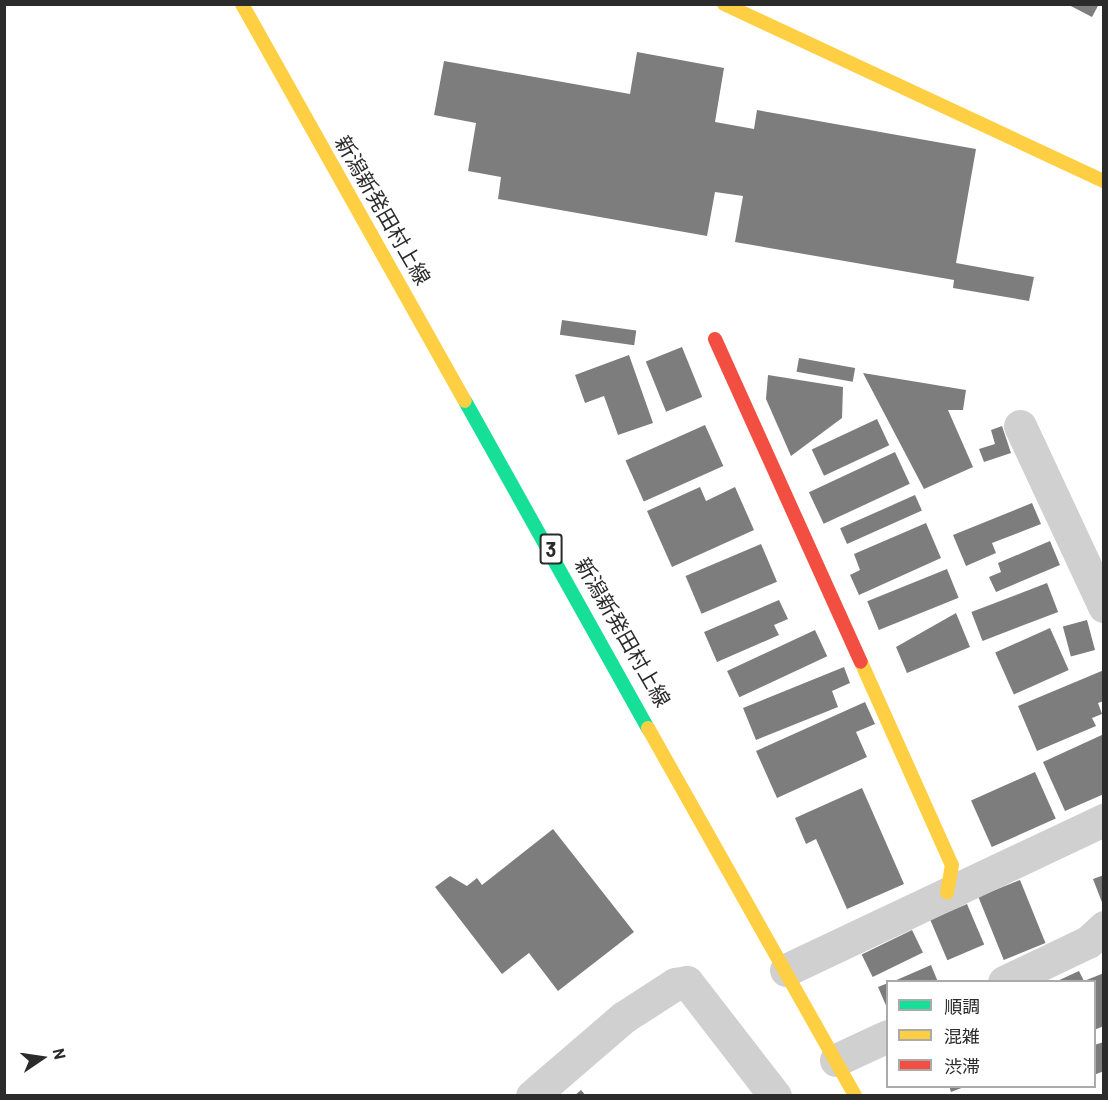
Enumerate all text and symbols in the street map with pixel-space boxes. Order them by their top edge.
street label: 新潟新発田村上線 [330,131,436,289]
road number: 3 [539,532,563,566]
street label: 新潟新発田村上線 [570,553,676,711]
legend [886,980,1096,1088]
text: 順調 [944,995,980,1017]
text: 混雑 [944,1025,980,1047]
north arrow [12,1028,72,1088]
text: N [50,1047,70,1061]
text: 渋滞 [944,1055,980,1077]

